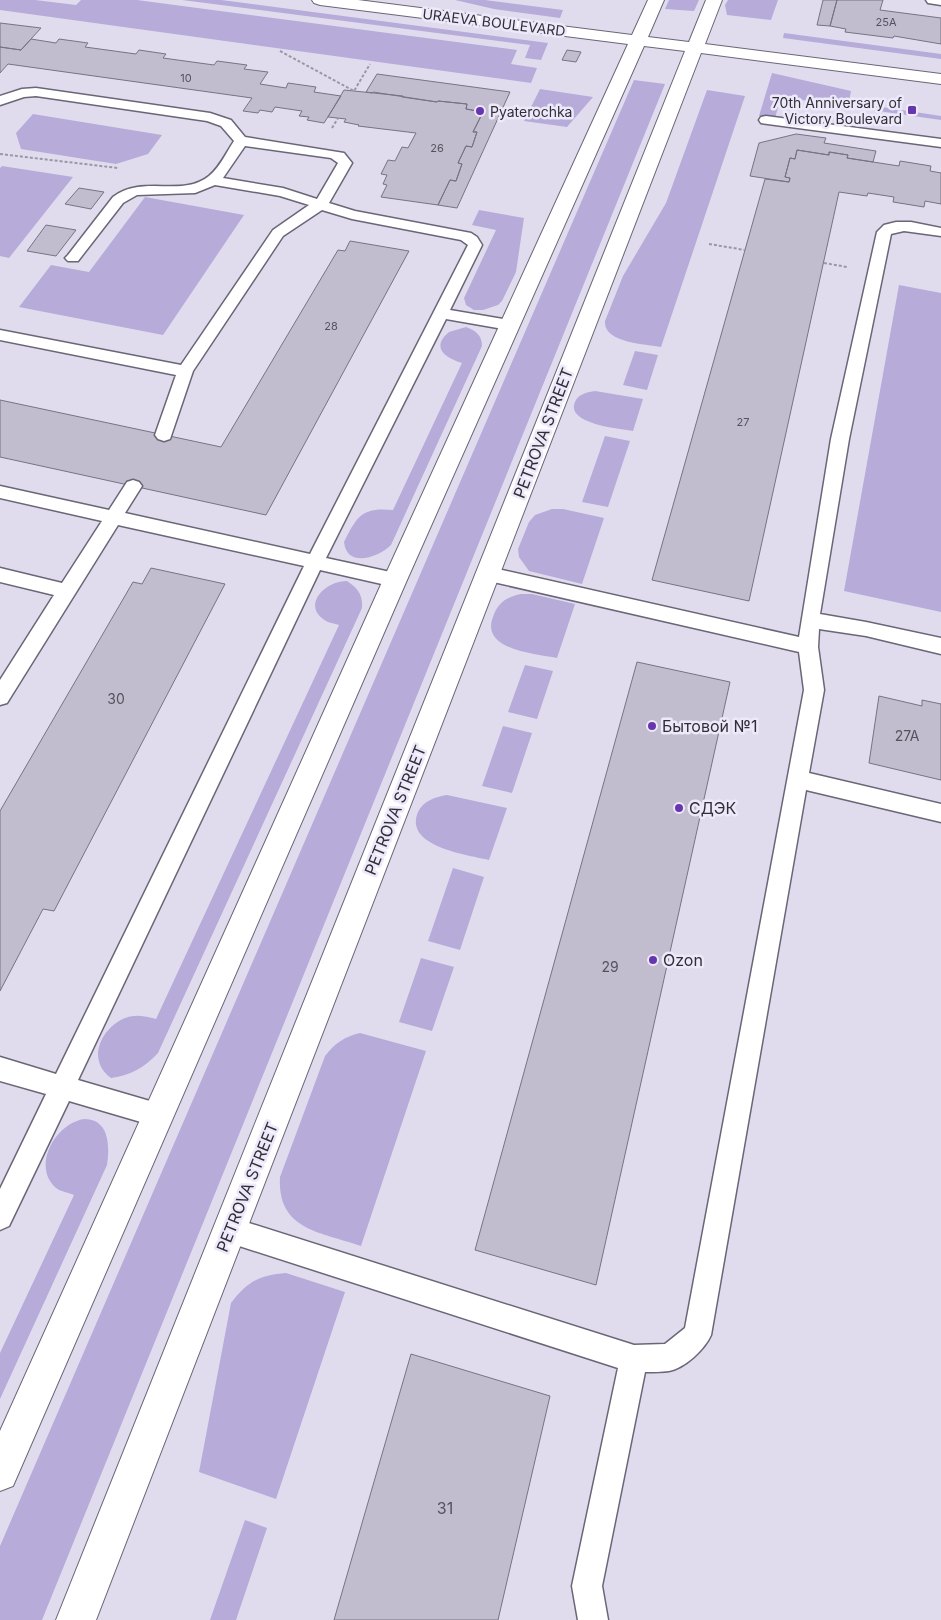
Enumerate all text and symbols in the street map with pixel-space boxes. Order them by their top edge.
street label: URAEVA BOULEVARD [422,5,566,39]
house number: 25А [876,15,897,29]
house number: 10 [180,71,192,85]
place label: 70th Anniversary of Victory Boulevard [772,94,902,127]
place label: Pyaterochka [490,103,572,120]
marker: 70th Anniversary of Victory Boulevard [906,104,918,116]
marker: Pyaterochka [474,105,486,117]
house number: 26 [430,141,444,155]
house number: 28 [324,319,338,333]
street label: PETROVA STREET [509,365,577,501]
house number: 27 [737,415,749,429]
house number: 30 [107,690,125,707]
place label: Бытовой №1 [662,716,757,736]
marker: Бытовой №1 [646,720,658,732]
house number: 27А [895,727,920,744]
street label: PETROVA STREET [360,742,430,878]
place label: СДЭК [689,798,736,818]
marker: СДЭК [673,802,685,814]
place label: Ozon [663,950,703,970]
marker: Ozon [647,954,659,966]
house number: 29 [601,958,619,975]
street label: PETROVA STREET [212,1119,282,1255]
house number: 31 [437,1498,453,1518]

